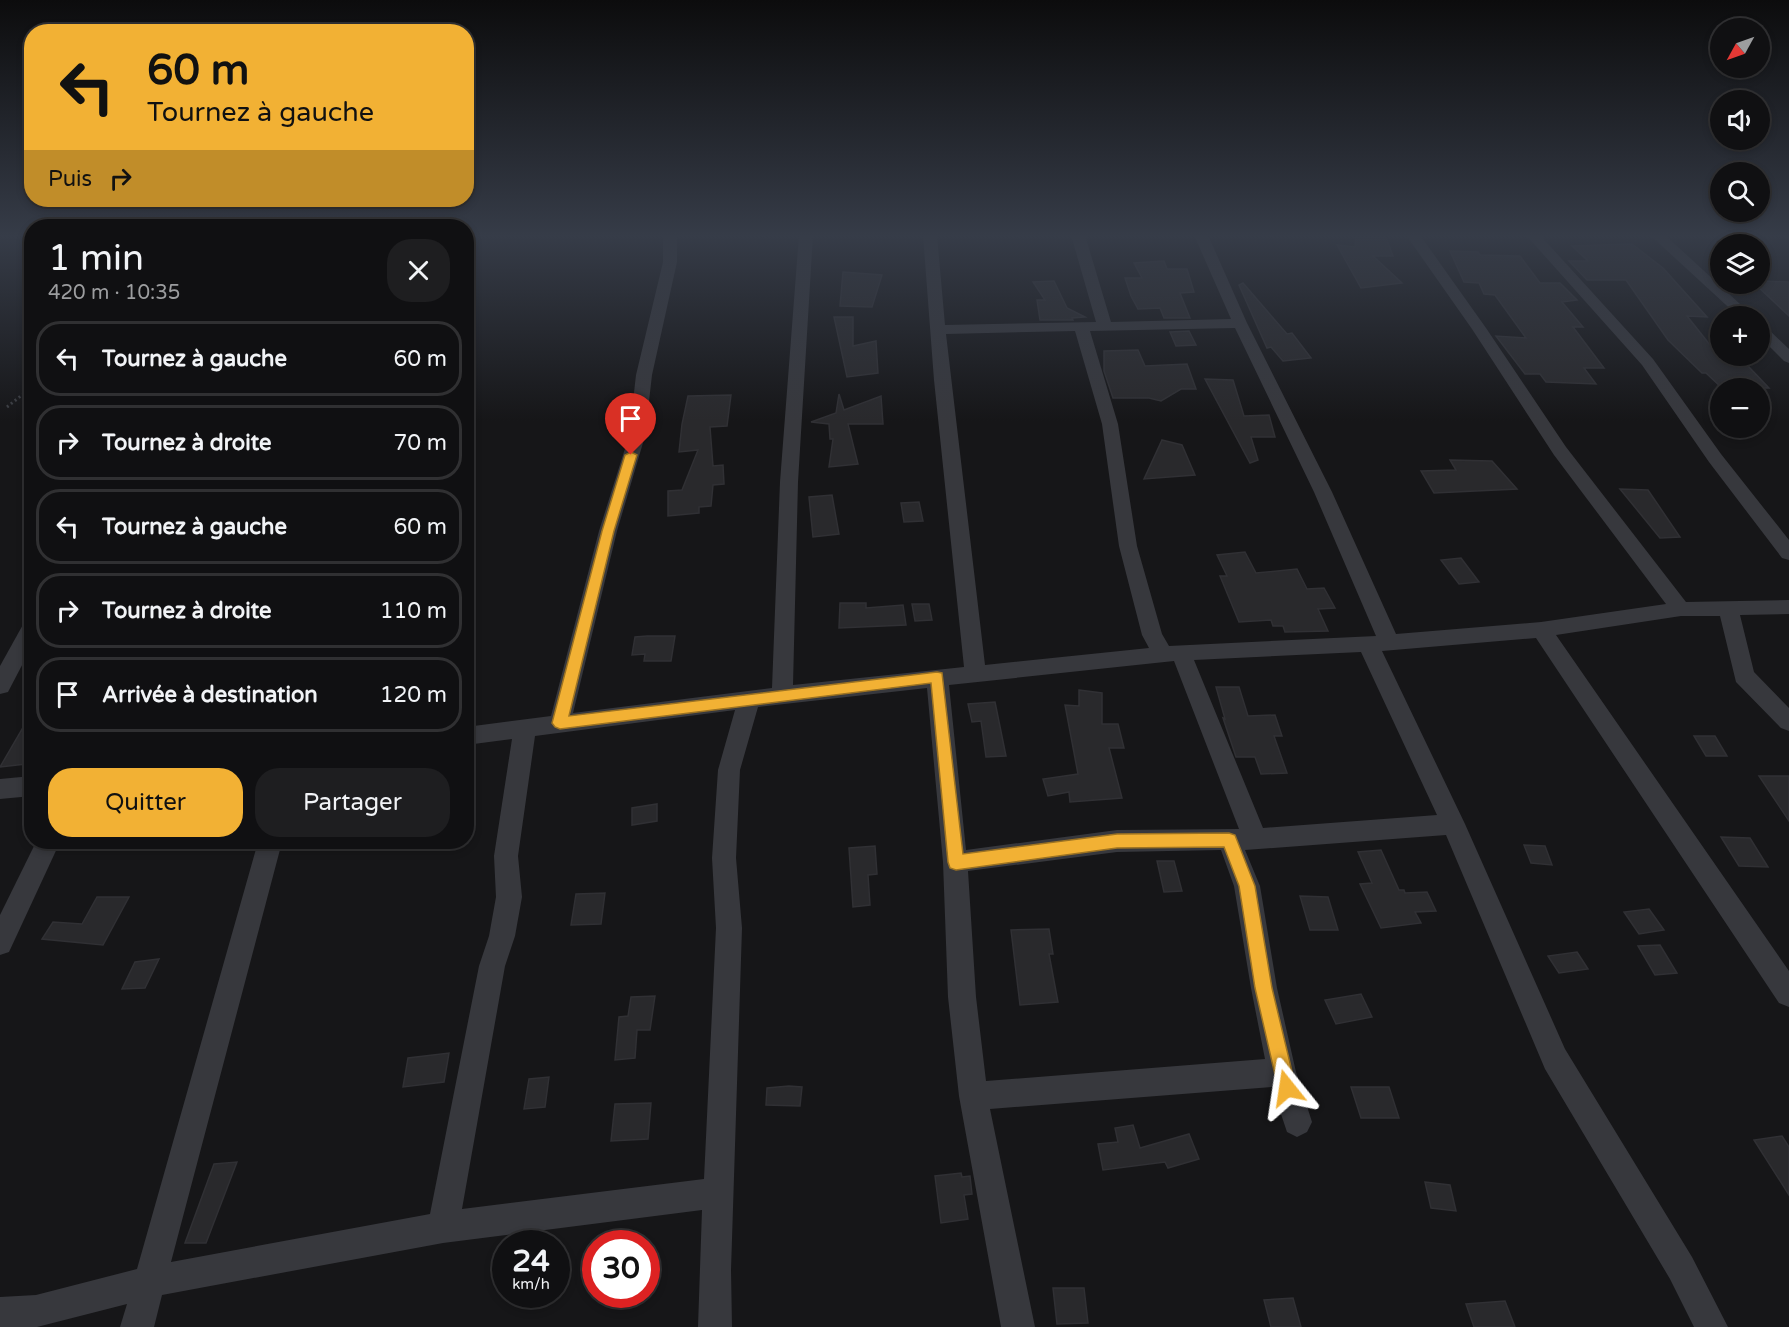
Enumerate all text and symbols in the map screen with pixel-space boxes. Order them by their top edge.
north arrow [1710,18,1770,78]
map controls [1710,18,1770,438]
text: 60 m [147,45,249,96]
icon: left [48,48,126,126]
button: sound [1710,90,1770,150]
text: Tournez à gauche [147,96,374,129]
icon: right [104,162,137,195]
button: search [1710,162,1770,222]
text: Puis [48,166,92,192]
button: layers [1710,234,1770,294]
text: 1 min [48,237,144,280]
button: close [387,239,450,302]
text: 420 m · 10:35 [48,281,180,305]
button: + [1710,306,1770,366]
icon: left [51,342,84,375]
text: Tournez à gauche [102,346,287,372]
text: 60 m [393,346,447,372]
button: − [1710,378,1770,438]
pin [605,393,656,455]
icon: arrive [614,402,647,435]
icon: right [51,426,84,459]
text: Tournez à droite [102,430,271,456]
text: 70 m [393,430,447,456]
icon: left [51,510,84,543]
text: Tournez à gauche [102,514,287,540]
text: 60 m [393,514,447,540]
icon: right [51,594,84,627]
text: Tournez à droite [102,598,271,624]
text: 110 m [380,598,447,624]
icon: arrive [51,678,84,711]
text: Arrivée à destination [102,682,318,708]
text: 120 m [380,682,447,708]
button: Quitter [48,768,243,837]
button: Partager [255,768,450,837]
position arrow [1255,1056,1319,1120]
speed limit sign: 30 [582,1230,660,1308]
text: 24 [512,1243,550,1280]
text: km/h [512,1275,550,1293]

